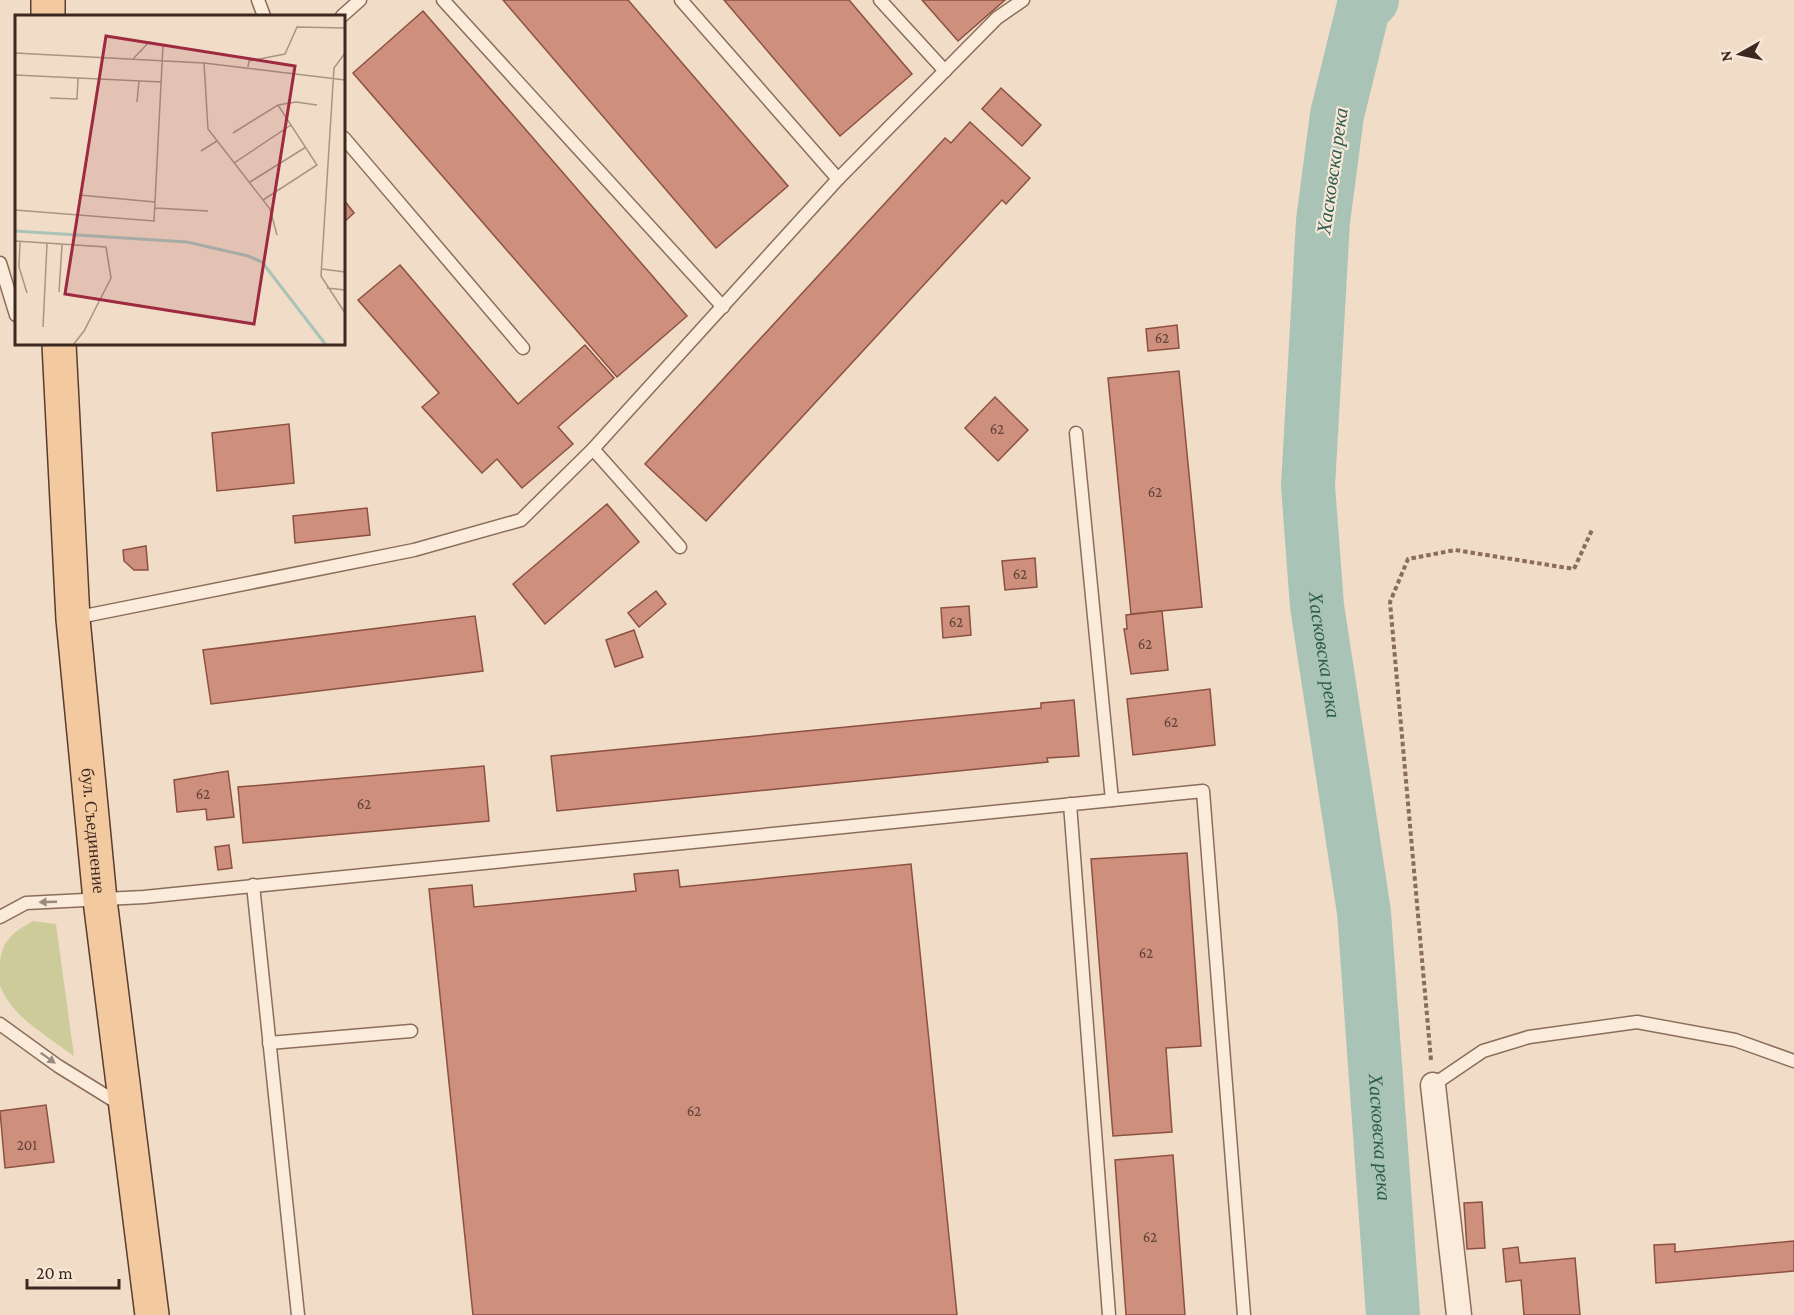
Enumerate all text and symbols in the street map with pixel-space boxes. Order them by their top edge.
inset map [15,15,345,345]
north arrow [1710,24,1770,84]
text: N [1716,49,1735,63]
water label: Хасковска река [1312,106,1353,237]
house number: 62 [1155,330,1169,346]
house number: 62 [990,421,1004,437]
house number: 62 [1148,484,1162,500]
house number: 62 [1013,566,1027,582]
water label: Хасковска река [1305,590,1345,719]
house number: 62 [949,614,963,630]
house number: 62 [1138,636,1152,652]
house number: 62 [1164,714,1178,730]
street label: бул. Съединение [77,767,109,894]
house number: 62 [196,786,210,802]
house number: 62 [357,796,371,812]
one-way arrow [39,897,58,907]
house number: 62 [1139,945,1153,961]
one-way arrow [39,1052,55,1064]
water label: Хасковска река [1365,1072,1396,1202]
house number: 62 [687,1103,701,1119]
house number: 201 [17,1137,37,1153]
house number: 62 [1143,1229,1157,1245]
scale bar [27,1252,118,1290]
text: 20 m [36,1263,73,1283]

